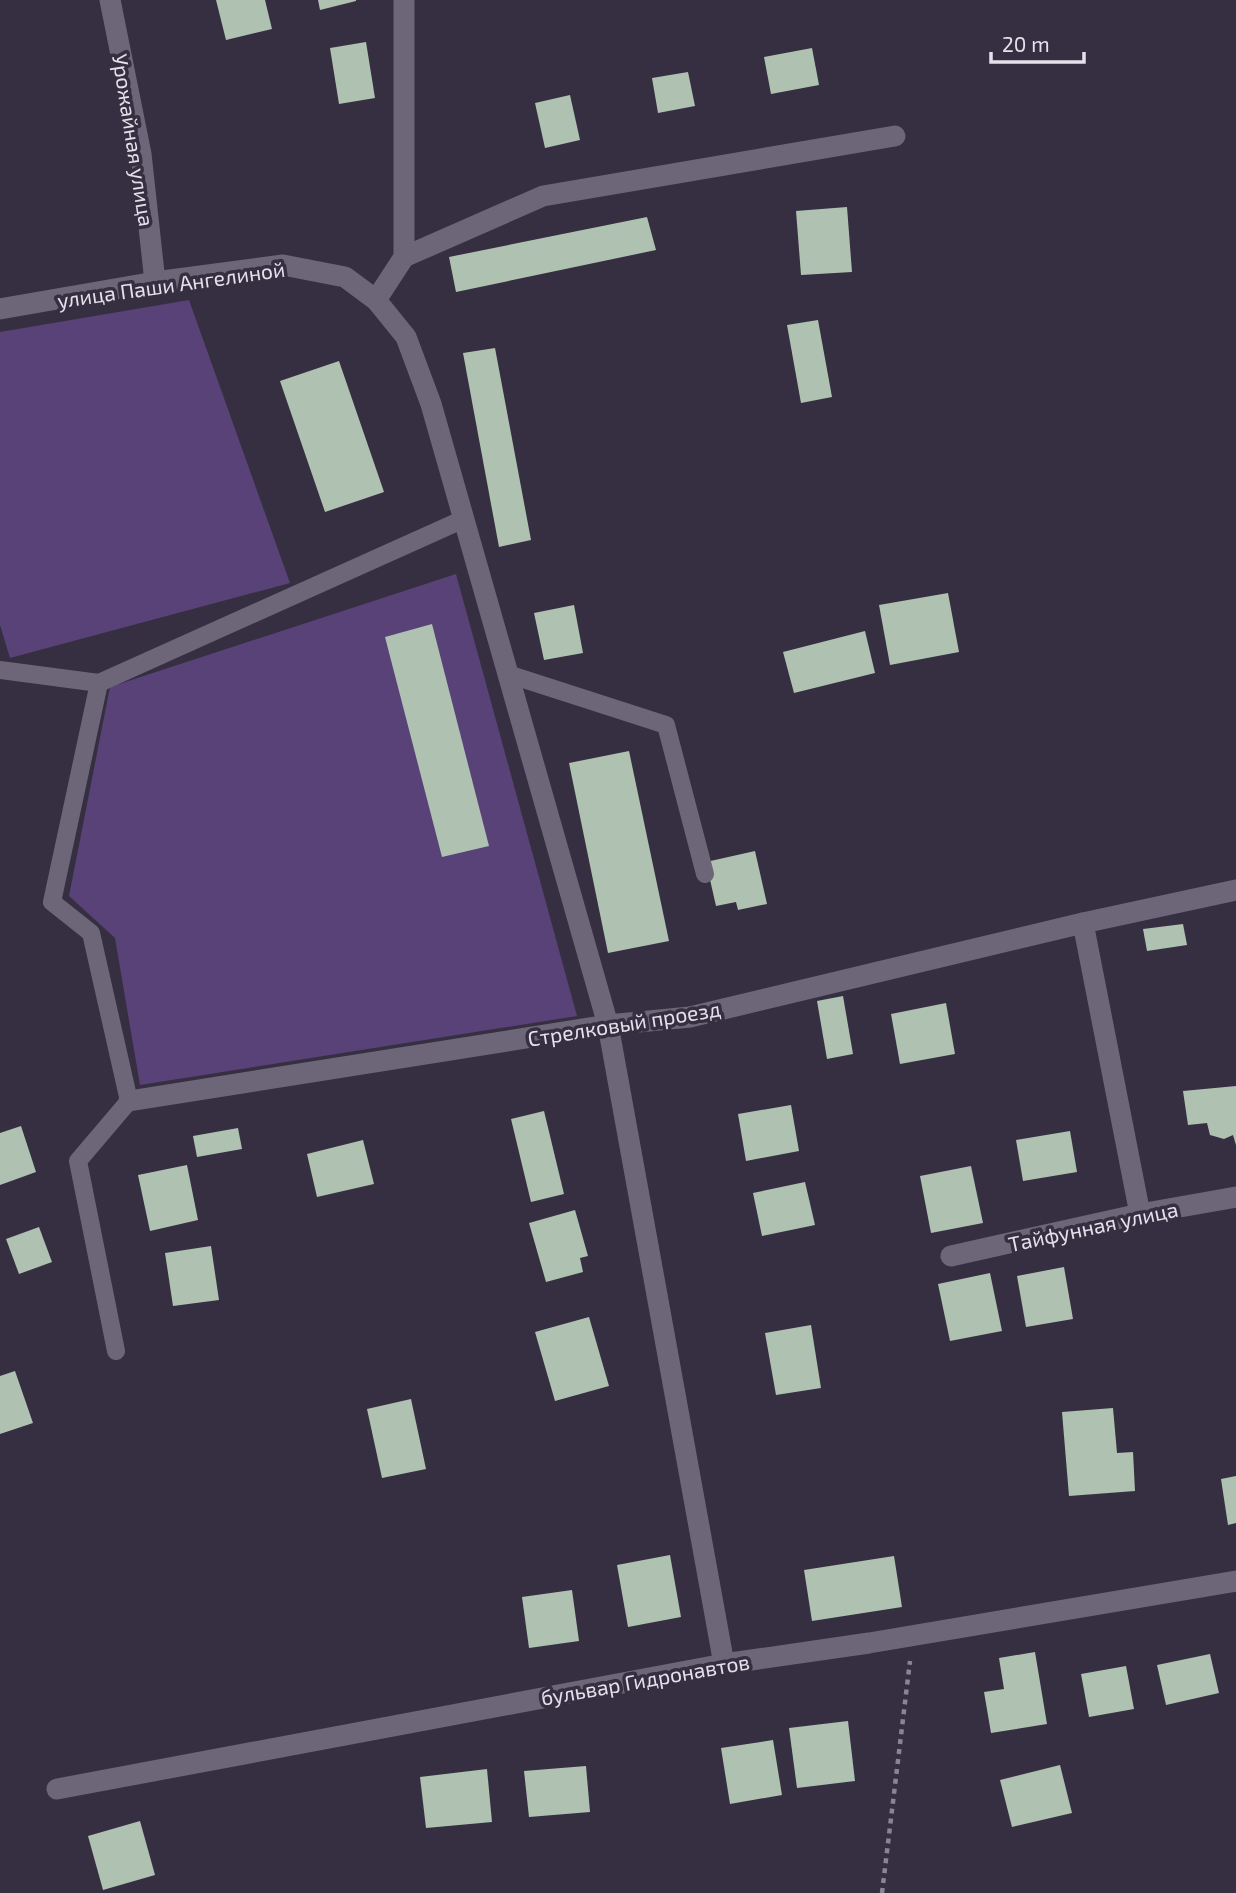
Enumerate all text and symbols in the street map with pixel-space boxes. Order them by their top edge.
scale bar [991,21,1084,65]
text: 20 m [1002,31,1050,56]
street label: Урожайная улица [107,52,160,228]
street label: улица Паши Ангелиной [56,256,287,313]
street label: Стрелковый проезд [526,995,722,1051]
street label: Тайфунная улица [1006,1196,1180,1257]
street label: бульвар Гидронавтов [538,1648,752,1711]

